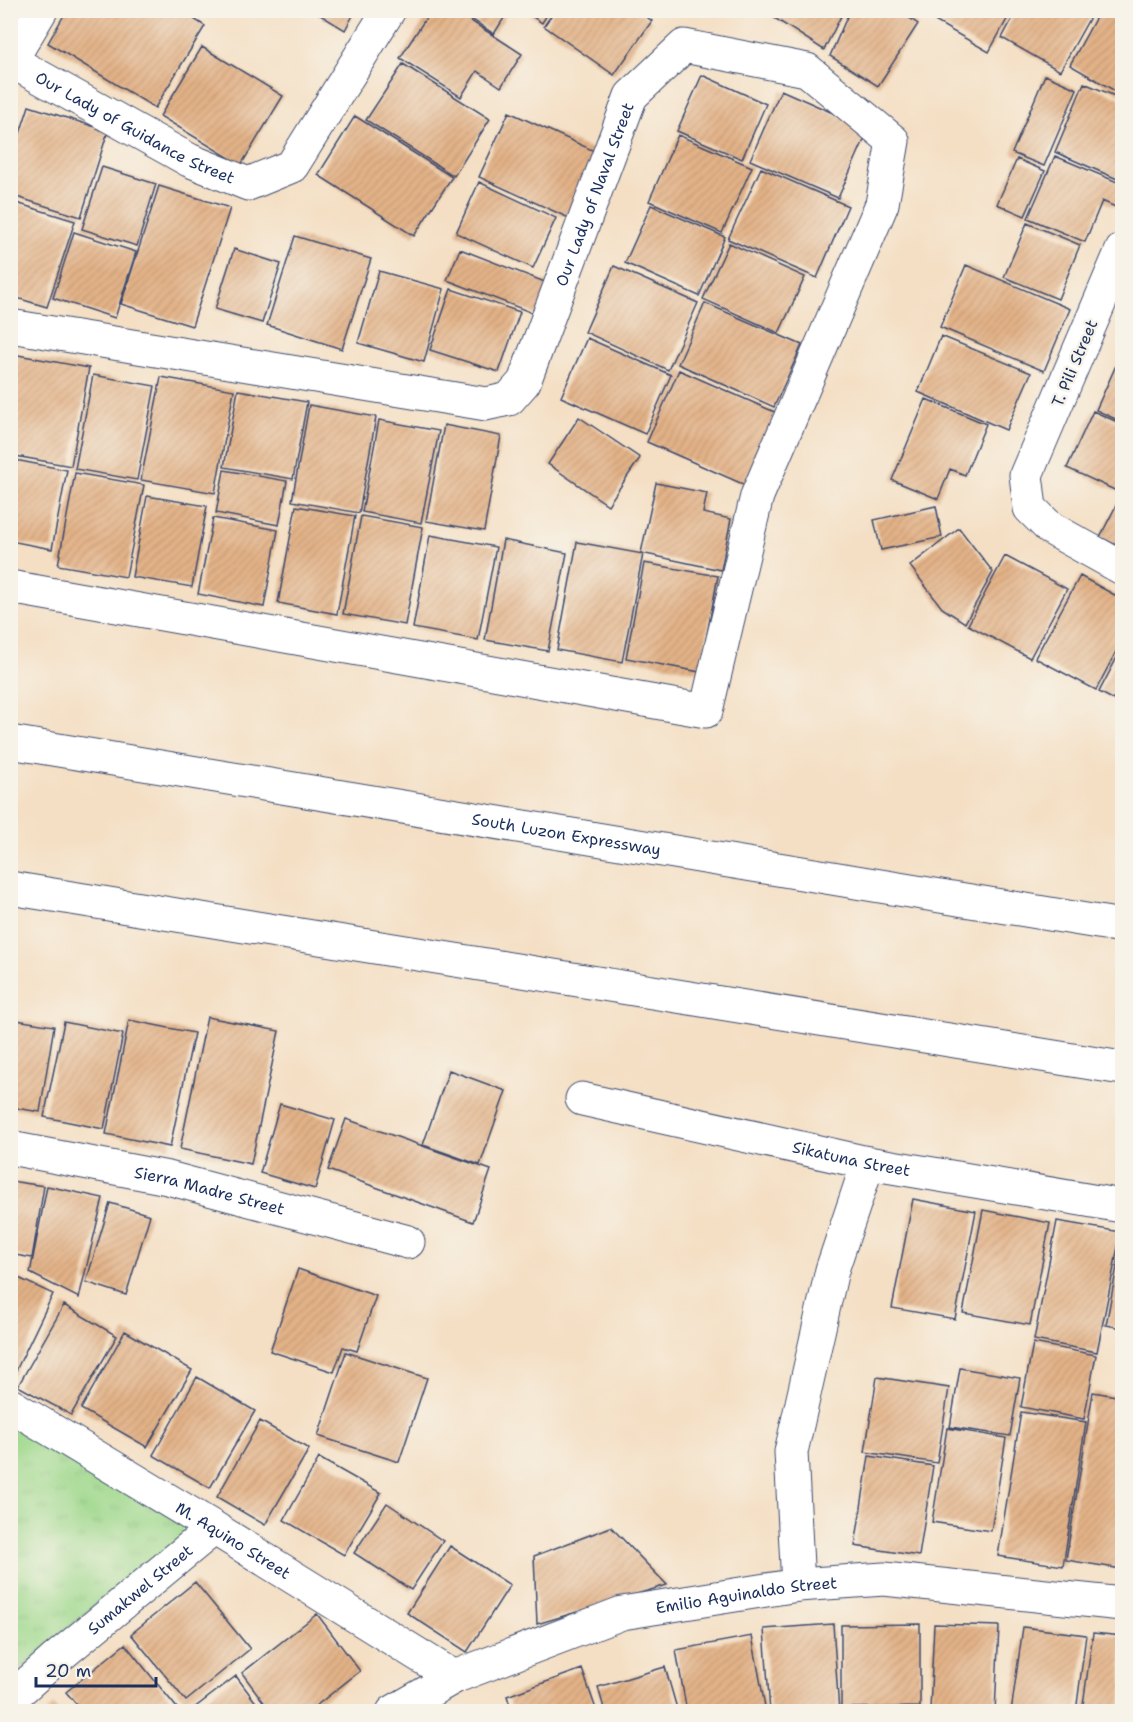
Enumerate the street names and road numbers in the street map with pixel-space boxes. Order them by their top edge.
street label: Our Lady of Guidance Street [32,67,238,189]
street label: Our Lady of Naval Street [551,100,639,289]
street label: T. Pili Street [1047,316,1102,410]
street label: South Luzon Expressway [470,809,662,861]
street label: Sikatuna Street [791,1136,912,1181]
street label: Sierra Madre Street [133,1162,287,1220]
street label: M. Aquino Street [172,1497,294,1584]
street label: Sumakwel Street [83,1540,197,1639]
street label: Emilio Aguinaldo Street [654,1572,838,1618]

